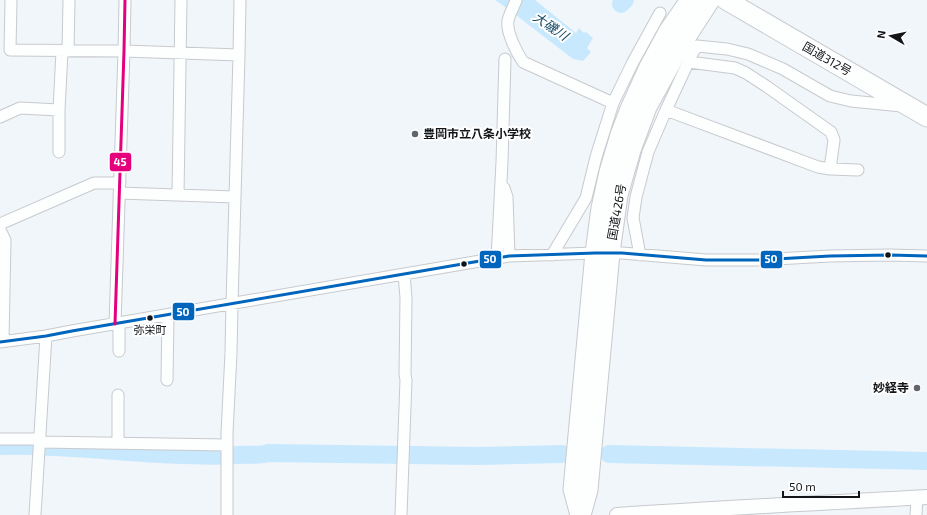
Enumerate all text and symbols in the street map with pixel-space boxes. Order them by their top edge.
water label: 大磯川 [530,8,573,45]
north arrow [871,16,911,56]
text: N [874,29,888,39]
street label: 国道312号 [801,39,854,78]
place label: 豊岡市立八条小学校 [423,126,531,140]
marker: 豊岡市立八条小学校 [410,129,420,139]
line badge: 45 [109,152,132,172]
text: 45 [113,155,127,168]
street label: 国道426号 [604,183,628,241]
line badge: 50 [479,250,502,269]
line badge: 50 [760,250,783,269]
unlabelled marker [883,250,893,260]
text: 50 [483,252,497,265]
text: 50 [764,252,778,265]
unlabelled marker [459,259,469,269]
line badge: 50 [172,302,195,321]
text: 50 [176,305,190,318]
marker: 弥栄町 [145,313,155,323]
place label: 弥栄町 [134,323,167,336]
place label: 妙経寺 [873,380,909,394]
marker: 妙経寺 [912,383,922,393]
scale bar [783,473,859,499]
text: 50 m [789,479,816,493]

